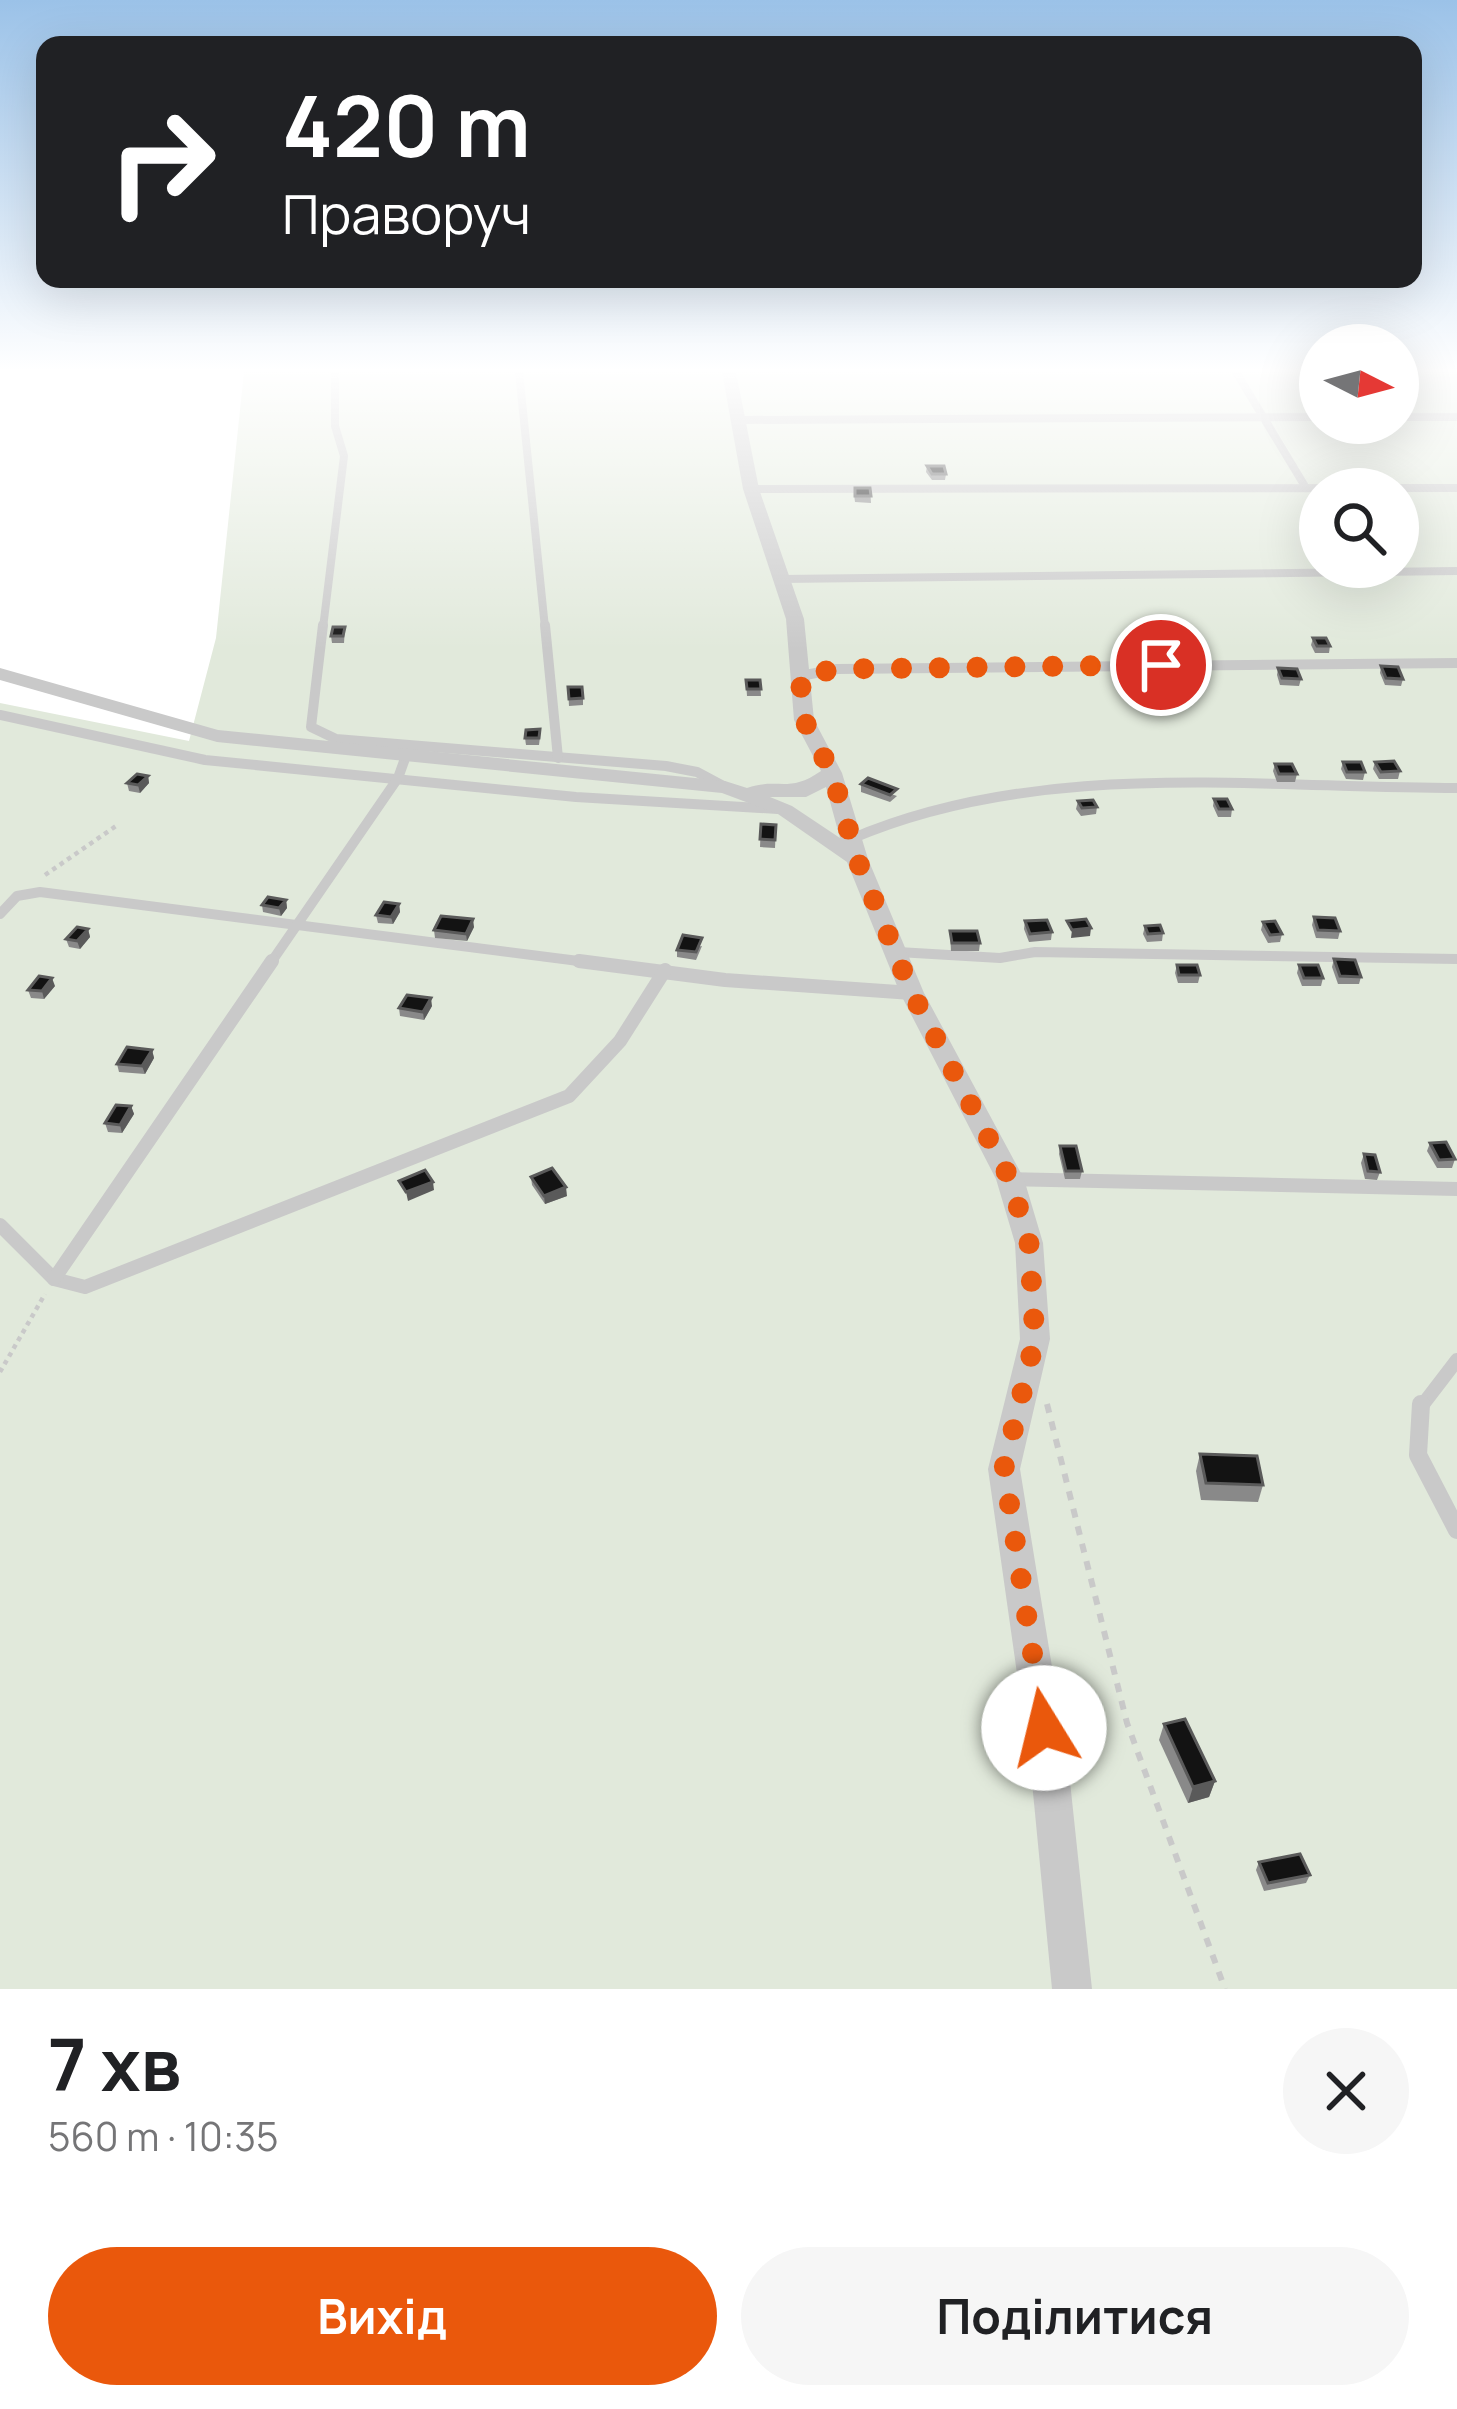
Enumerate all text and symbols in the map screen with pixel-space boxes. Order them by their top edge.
text: 420 m [282,67,531,182]
icon: right [84,84,240,240]
text: Праворуч [282,176,531,250]
north arrow [1299,324,1419,444]
map controls [1299,324,1419,588]
button: search [1299,468,1419,588]
pin [1110,614,1212,716]
icon: arrive [1128,632,1194,698]
position arrow [981,1665,1107,1791]
text: 7 хв [48,2014,181,2113]
button: close [1283,2028,1409,2154]
text: 560 m · 10:35 [48,2109,279,2163]
button: Вихід [48,2247,717,2385]
button: Поділитися [741,2247,1409,2385]

